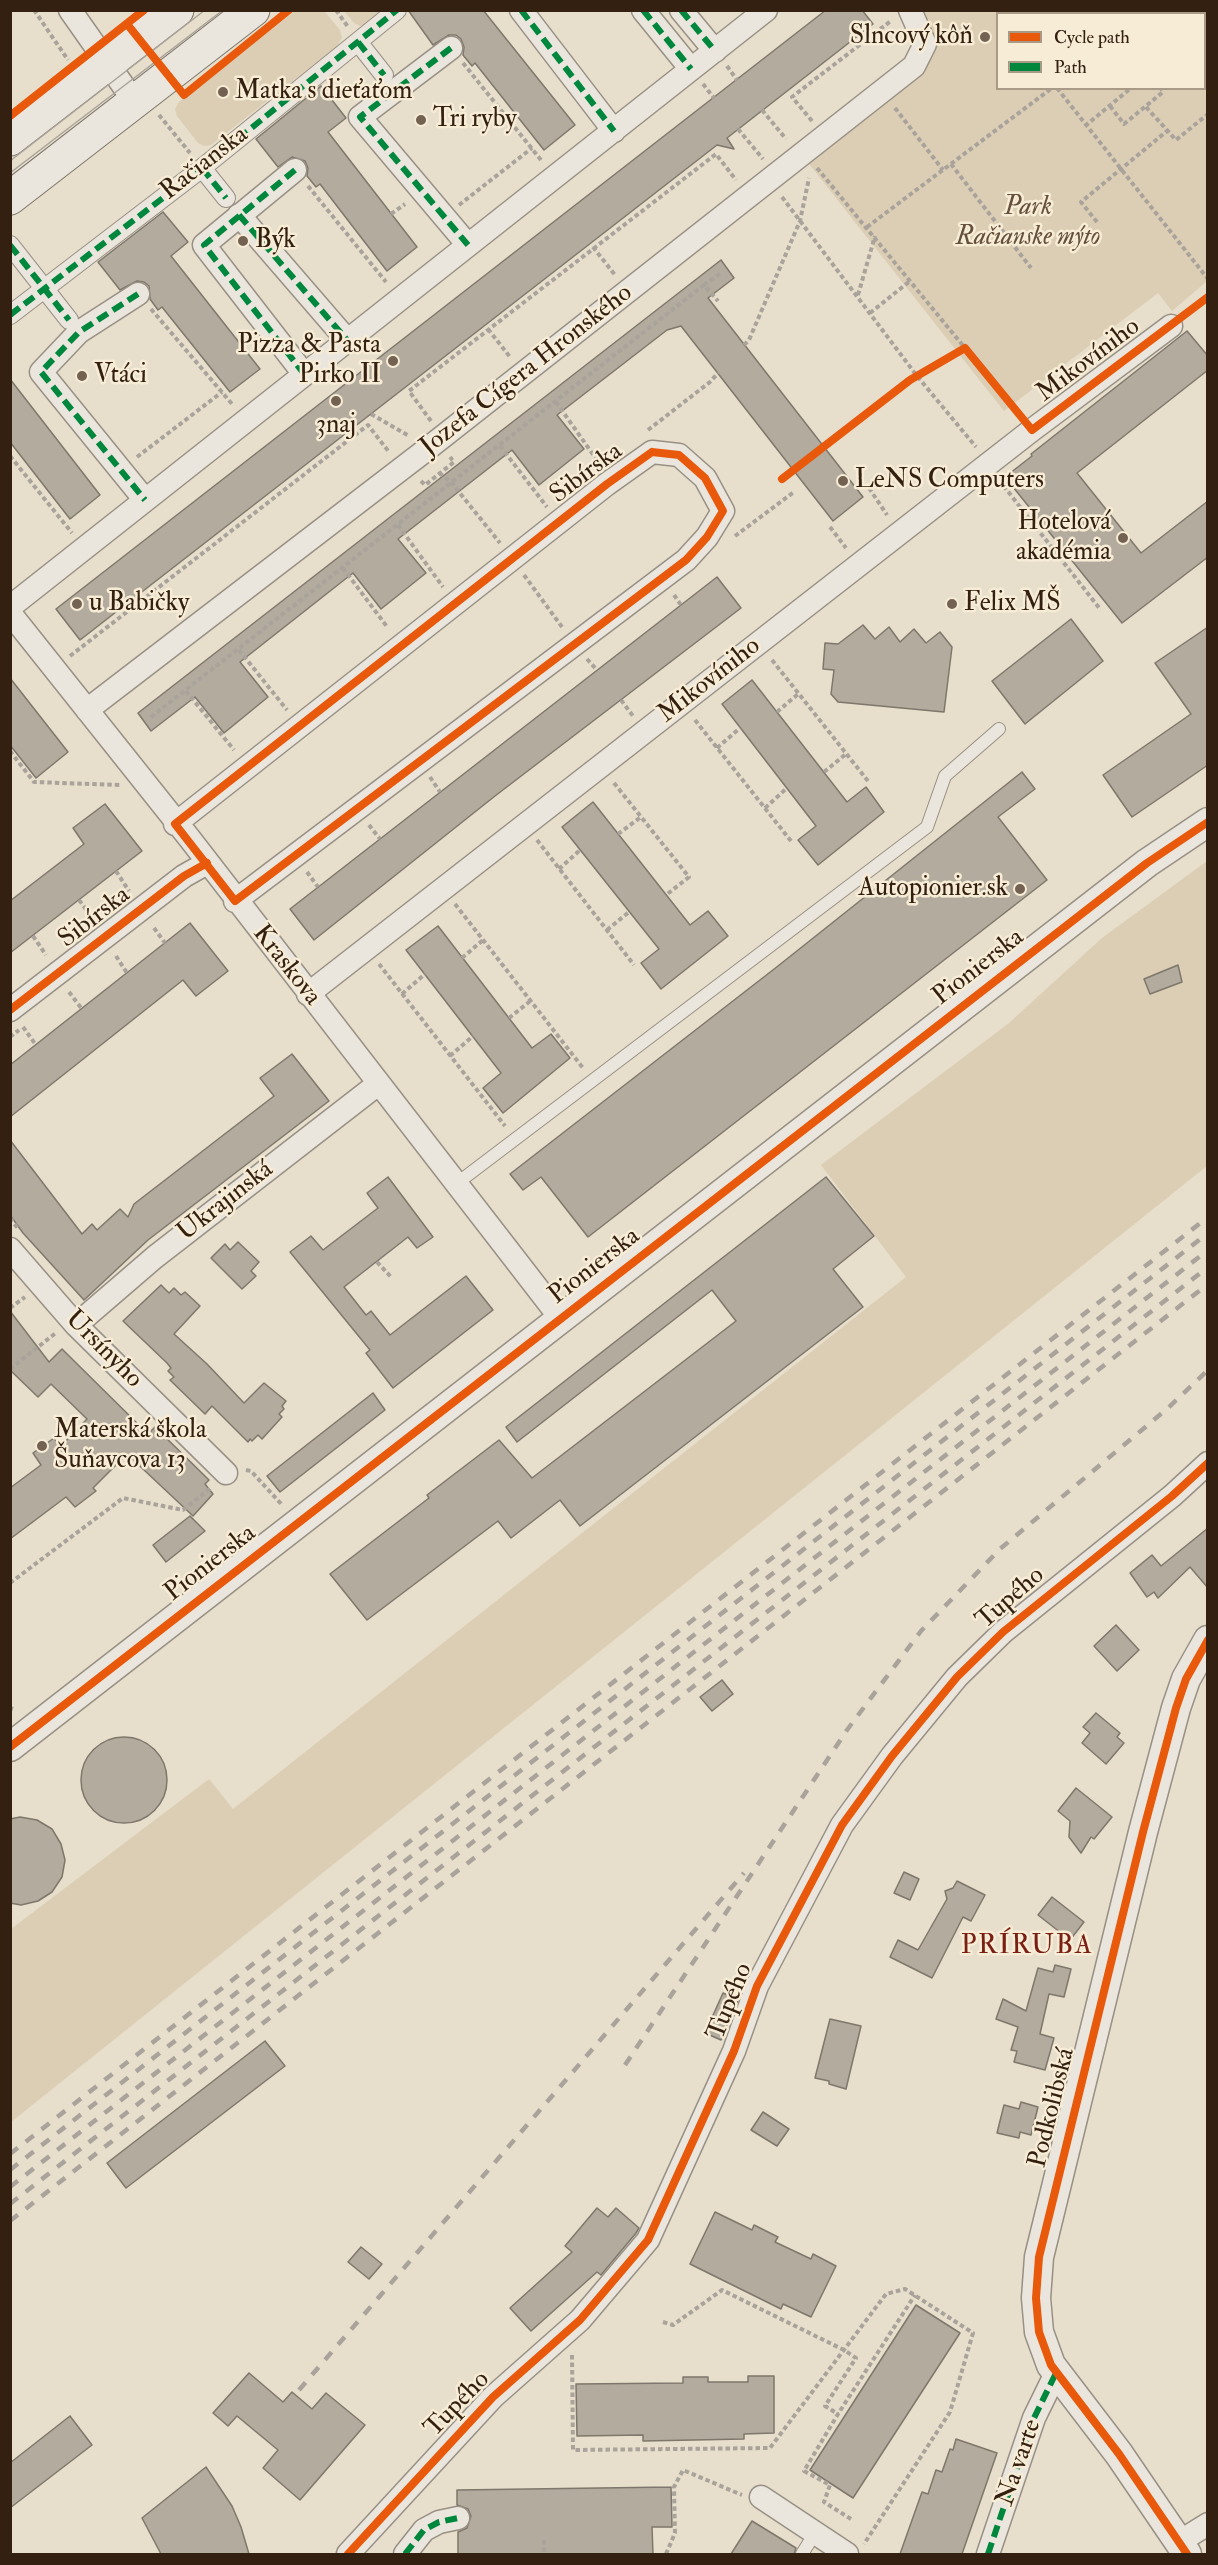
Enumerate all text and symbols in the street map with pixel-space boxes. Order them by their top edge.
legend [996,12,1206,90]
place label: Slncový kôň [850,21,973,53]
text: Cycle path [1054,26,1130,49]
marker: Slncový kôň [978,30,992,44]
text: Path [1054,56,1087,79]
place label: Matka s dieťaťom [235,76,412,108]
marker: Matka s dieťaťom [216,85,230,99]
place label: Tri ryby [433,104,517,136]
marker: Tri ryby [414,113,428,127]
street label: Račianska [155,120,255,208]
park label: Park Račianske mýto [956,192,1100,254]
place label: Býk [255,225,296,257]
marker: Býk [236,234,250,248]
street label: Jozefa Cígera Hronského [415,278,639,464]
street label: Mikovíniho [1031,312,1147,410]
place label: Pizza & Pasta Pirko II [237,330,381,392]
marker: Pizza & Pasta Pirko II [386,354,400,368]
place label: Vtáci [94,360,147,392]
marker: Vtáci [75,369,89,383]
marker: 3naj [329,394,343,408]
place label: 3naj [316,410,356,442]
street label: Sibírska [545,437,629,511]
place label: LeNS Computers [855,465,1044,497]
marker: LeNS Computers [836,474,850,488]
place label: Hotelová akadémia [1016,507,1111,568]
marker: Hotelová akadémia [1116,531,1130,545]
place label: u Babičky [89,588,189,620]
place label: Felix MŠ [964,588,1061,620]
marker: u Babičky [70,597,84,611]
marker: Felix MŠ [945,597,959,611]
street label: Mikovíniho [653,631,767,731]
place label: Autopionier.sk [858,873,1008,905]
street label: Sibírska [53,880,137,956]
marker: Autopionier.sk [1013,882,1027,896]
street label: Kraskova [245,920,327,1012]
street label: Pionierska [927,923,1031,1013]
street label: Ukrajinská [172,1155,280,1249]
street label: Pionierska [543,1222,647,1312]
street label: Ursínyho [58,1305,148,1395]
place label: Materská škola Šuňavcova 13 [54,1415,207,1476]
marker: Materská škola Šuňavcova 13 [35,1439,49,1453]
street label: Pionierska [159,1519,263,1609]
street label: Tupého [970,1561,1052,1637]
district label: PRÍRUBA [961,1931,1093,1963]
street label: Tupého [702,1959,760,2045]
street label: Podkolibská [1023,2045,1083,2171]
street label: Tupého [419,2365,497,2445]
street label: Na varte [991,2416,1049,2510]

